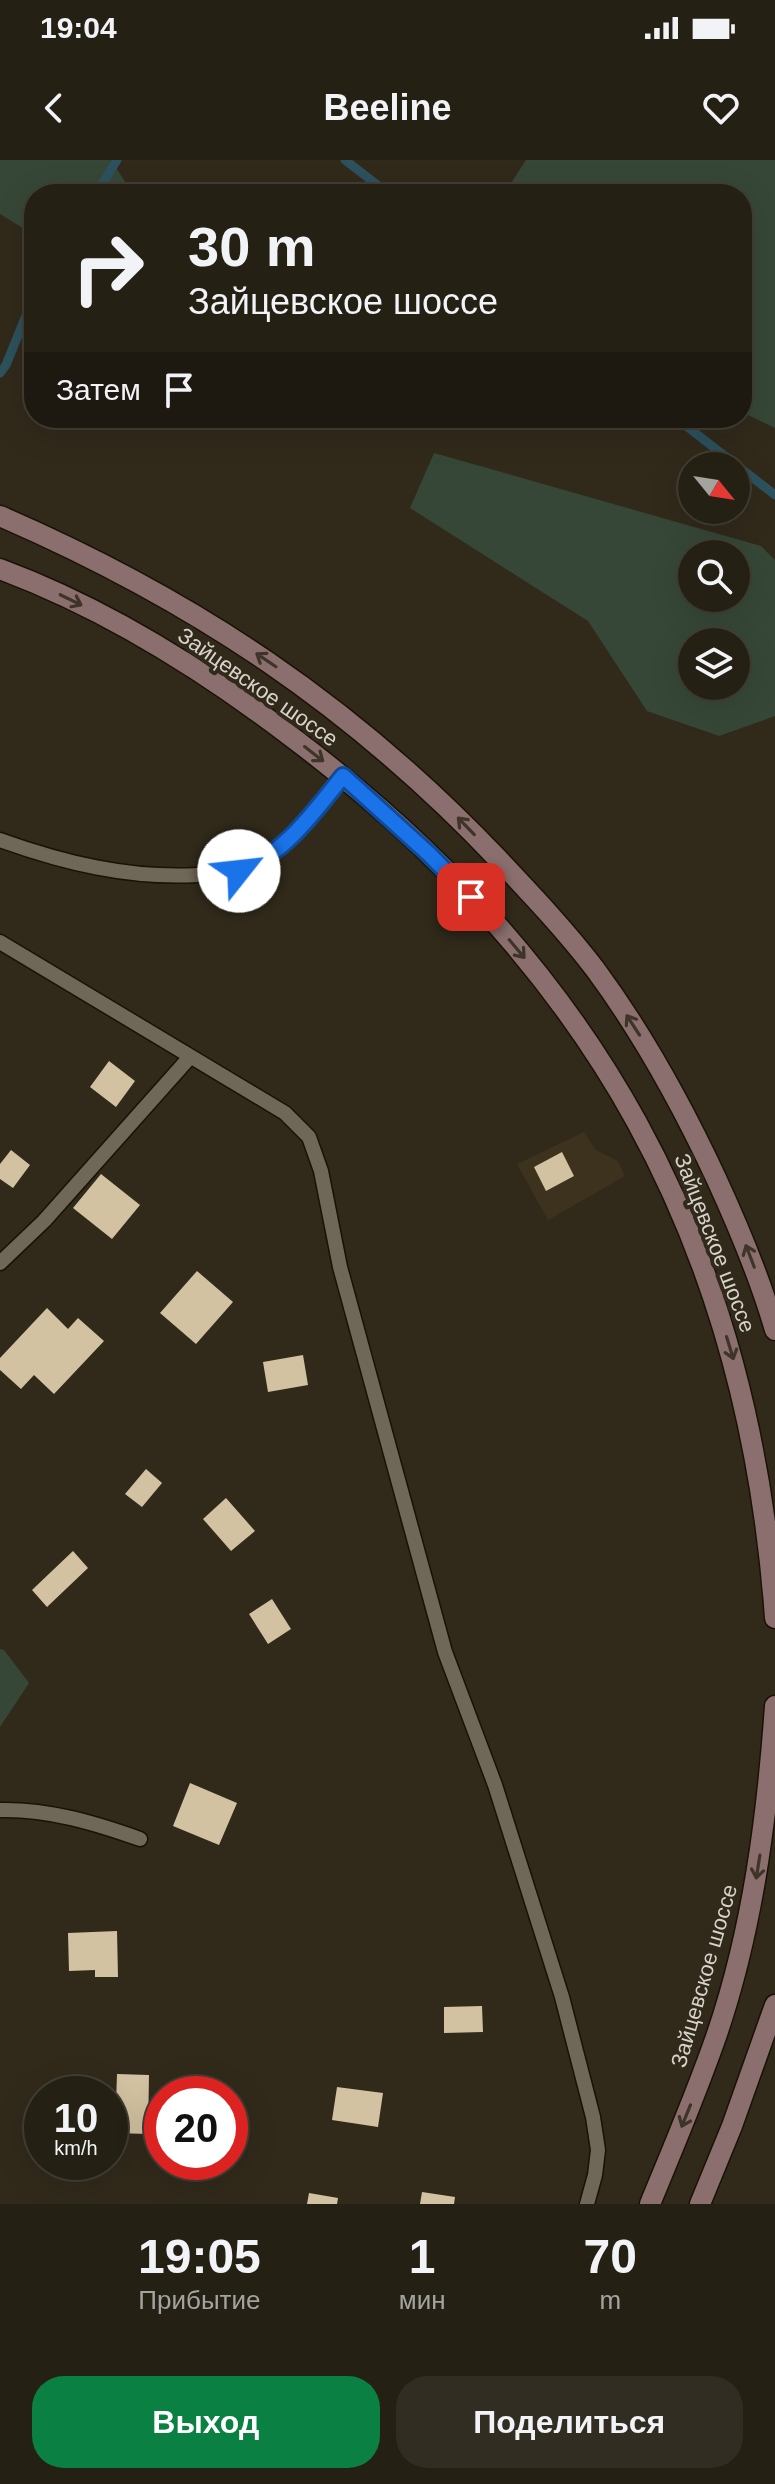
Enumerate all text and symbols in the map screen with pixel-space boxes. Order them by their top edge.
text: 19:04 [40,11,117,44]
icon: back [32,86,76,130]
icon: heart [699,86,743,130]
text: Beeline [323,87,452,128]
text: 30 m [188,215,316,278]
icon: right [56,216,160,320]
text: Зайцевское шоссе [188,281,498,322]
icon: arrive [157,368,201,412]
text: Затем [56,373,141,406]
north arrow [678,452,750,524]
map controls [678,452,750,700]
button: search [678,540,750,612]
one-way arrow [59,593,83,609]
street label: Зайцевское шоссе [173,622,343,752]
button: layers [678,628,750,700]
one-way arrow [256,652,278,669]
one-way arrow [303,745,324,762]
one-way arrow [458,816,476,836]
position arrow [197,829,281,913]
pin [437,863,505,931]
icon: arrive [449,875,493,919]
one-way arrow [508,938,526,959]
one-way arrow [624,1014,640,1037]
street label: Зайцевское шоссе [669,1150,761,1336]
one-way arrow [742,1244,756,1269]
one-way arrow [724,1335,738,1360]
one-way arrow [750,1853,765,1879]
street label: Зайцевское шоссе [666,1882,742,2070]
speed limit sign: 20 [144,2076,248,2180]
text: 10 [54,2096,98,2140]
one-way arrow [678,2103,692,2128]
text: km/h [54,2137,98,2159]
text: 19:05 [138,2230,261,2283]
text: 1 [409,2230,436,2283]
text: 70 [584,2230,637,2283]
text: Прибытие [138,2285,260,2315]
text: мин [399,2285,446,2315]
text: m [599,2285,621,2315]
button: Выход [32,2376,380,2468]
button: Поделиться [396,2376,743,2468]

